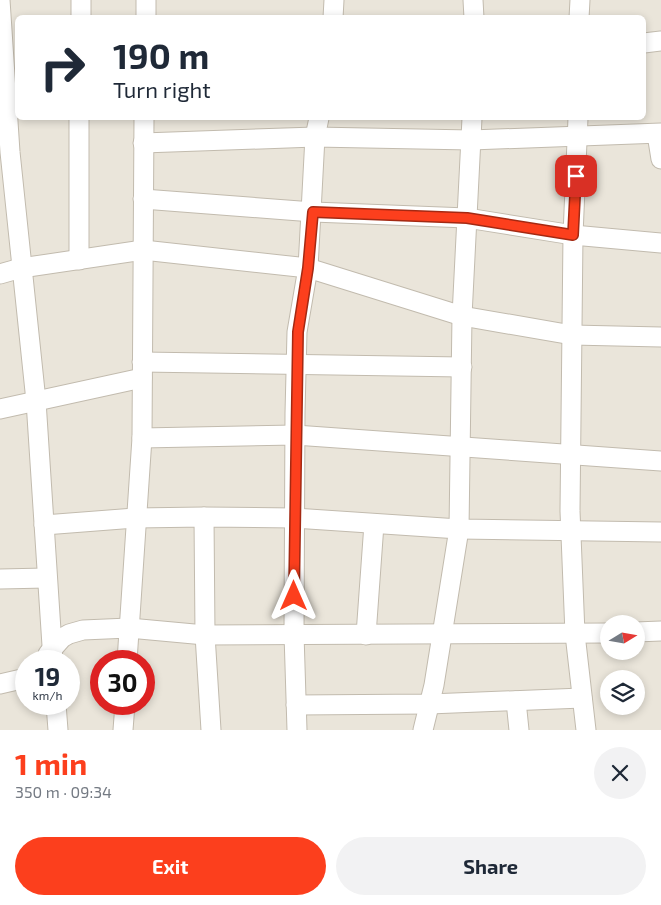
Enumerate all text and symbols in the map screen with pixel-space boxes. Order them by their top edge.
text: 190 m [113,34,209,76]
icon: right [30,35,95,100]
text: Turn right [113,76,211,102]
pin [555,155,597,197]
icon: arrive [562,162,590,190]
position arrow [267,569,319,621]
north arrow [600,615,645,660]
map controls [600,615,645,715]
speed limit sign: 30 [90,650,155,715]
text: 19 [35,661,60,691]
button: layers [600,670,645,715]
text: km/h [33,688,62,702]
text: 1 min [15,745,87,781]
button: close [594,747,646,799]
text: 350 m · 09:34 [15,782,112,801]
button: Exit [15,837,326,895]
button: Share [336,837,646,895]

